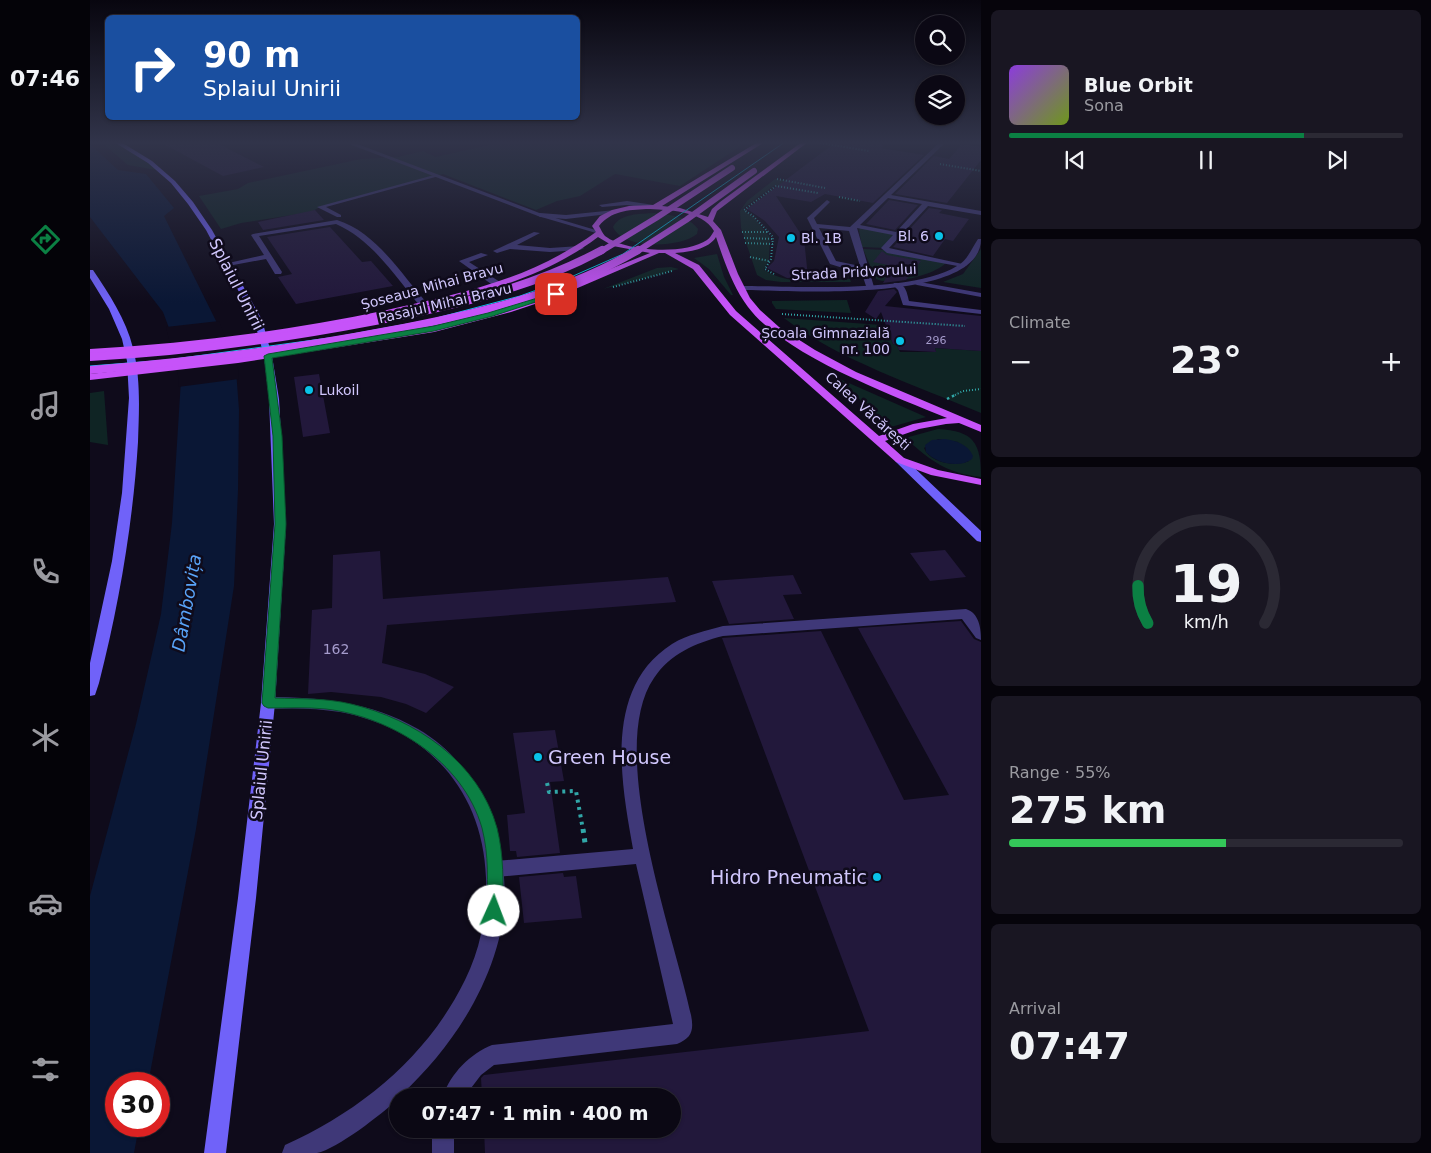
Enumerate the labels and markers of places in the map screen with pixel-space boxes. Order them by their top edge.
place label: Bl. 6 [898,228,929,244]
place label: Bl. 1B [801,230,842,246]
marker: Bl. 6 [933,230,945,242]
marker: Bl. 1B [785,232,797,244]
pin [535,273,577,315]
place label: Școala Gimnazială nr. 100 [761,325,890,357]
marker: Școala Gimnazială nr. 100 [894,335,906,347]
place label: Lukoil [319,382,359,398]
marker: Lukoil [303,384,315,396]
place label: Green House [548,746,671,768]
marker: Green House [532,751,544,763]
place label: Hidro Pneumatic [710,866,867,888]
marker: Hidro Pneumatic [871,871,883,883]

